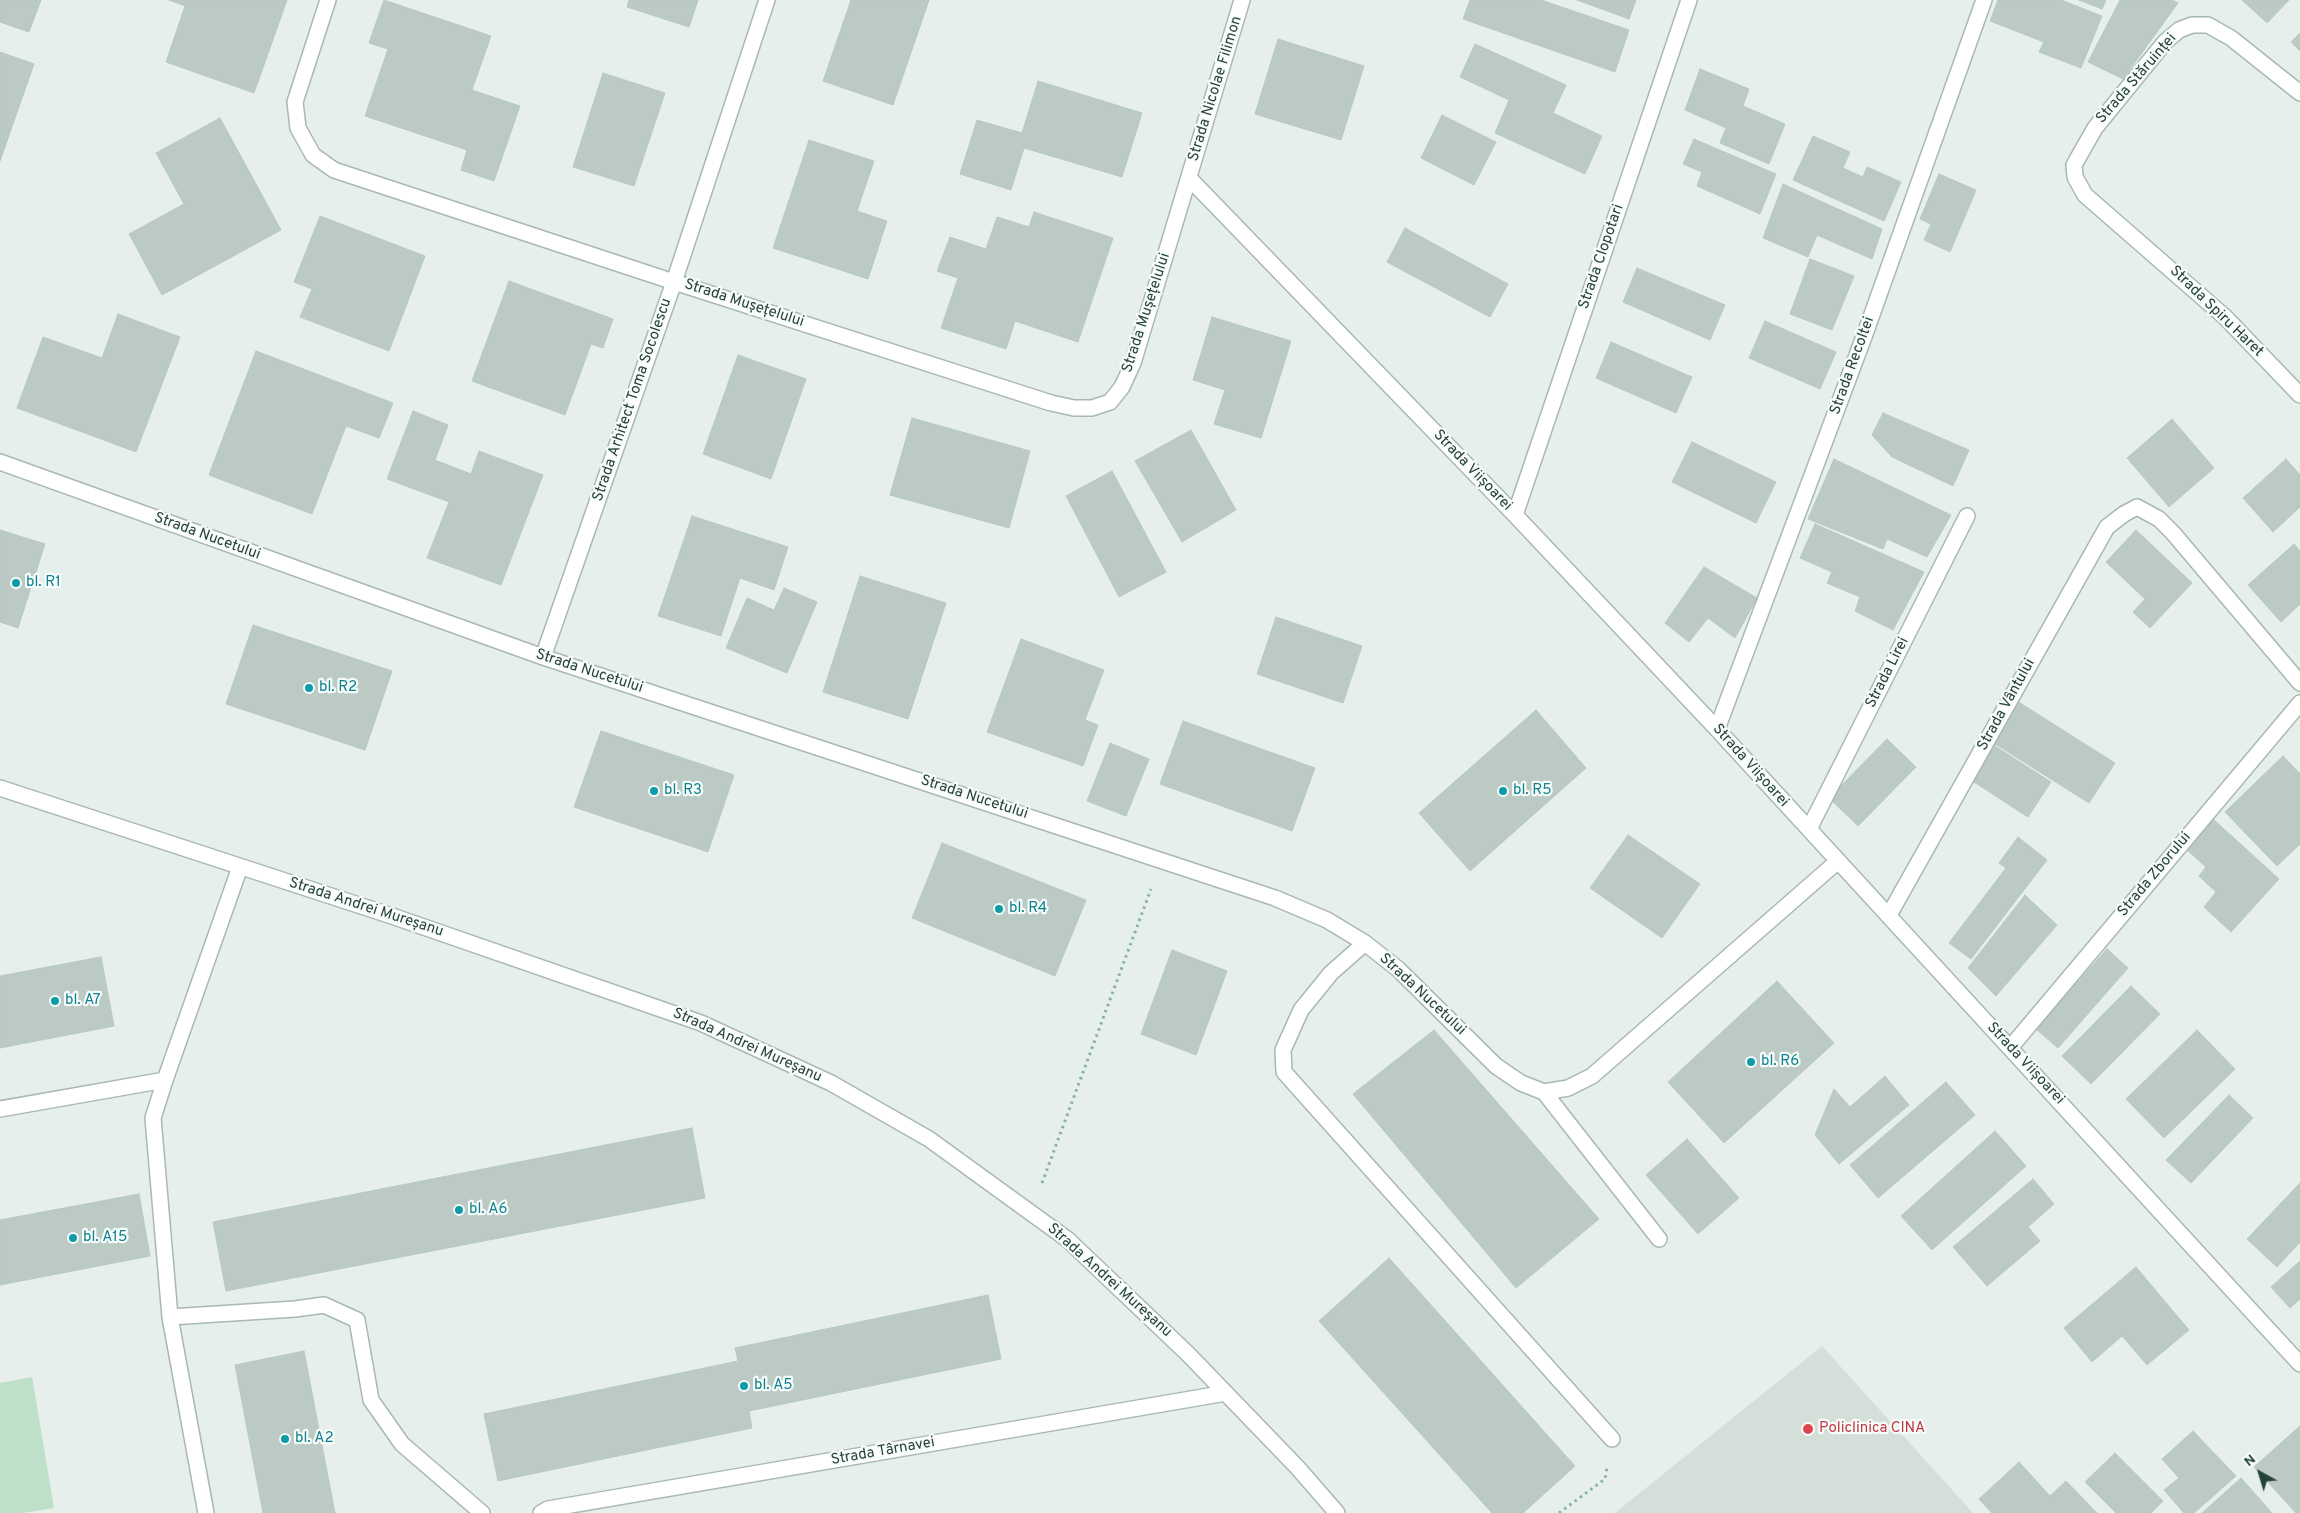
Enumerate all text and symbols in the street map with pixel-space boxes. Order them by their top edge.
street label: Strada Nicolae Filimon [1185,14,1247,164]
street label: Strada Stăruinței [2093,30,2181,128]
street label: Strada Clopotari [1576,202,1628,312]
street label: Strada Mușețelului [1119,251,1175,375]
street label: Strada Spiru Haret [2165,263,2267,361]
street label: Strada Mușețelului [682,276,806,332]
street label: Strada Arhitect Toma Socolescu [590,296,676,504]
street label: Strada Recoltei [1827,315,1879,417]
street label: Strada Viișoarei [1429,427,1515,515]
street label: Strada Nucetului [151,509,263,565]
place label: bl. R1 [26,574,61,592]
marker: bl. R1 [10,577,22,589]
street label: Strada Lirei [1863,635,1913,711]
street label: Strada Nucetului [533,646,645,698]
street label: Strada Vântului [1974,656,2040,754]
place label: bl. R2 [319,679,357,697]
marker: bl. R2 [303,682,315,694]
street label: Strada Viișoarei [1708,721,1792,811]
street label: Strada Nucetului [918,772,1030,824]
place label: bl. R3 [664,782,702,800]
place label: bl. R5 [1513,782,1552,800]
marker: bl. R3 [648,785,660,797]
marker: bl. R5 [1497,785,1509,797]
street label: Strada Zborului [2115,829,2195,921]
street label: Strada Andrei Mureșanu [286,875,446,941]
place label: bl. R4 [1009,900,1047,918]
marker: bl. R4 [993,903,1005,915]
street label: Strada Nucetului [1375,950,1469,1040]
place label: bl. A7 [65,992,101,1010]
marker: bl. A7 [49,995,61,1007]
street label: Strada Andrei Mureșanu [670,1005,824,1087]
street label: Strada Viișoarei [1982,1019,2068,1109]
place label: bl. R6 [1761,1053,1799,1071]
marker: bl. R6 [1745,1056,1757,1068]
place label: bl. A6 [469,1201,507,1219]
marker: bl. A6 [453,1204,465,1216]
street label: Strada Andrei Mureșanu [1043,1220,1175,1342]
place label: bl. A15 [83,1229,127,1247]
marker: bl. A15 [67,1232,79,1244]
place label: bl. A5 [754,1377,793,1395]
marker: bl. A5 [738,1380,750,1392]
place label: Policlinica CINA [1819,1420,1925,1438]
marker: Policlinica CINA [1801,1422,1815,1436]
place label: bl. A2 [295,1430,334,1448]
marker: bl. A2 [279,1433,291,1445]
street label: Strada Târnavei [830,1434,936,1470]
north arrow [2235,1448,2285,1498]
text: N [2241,1451,2260,1471]

